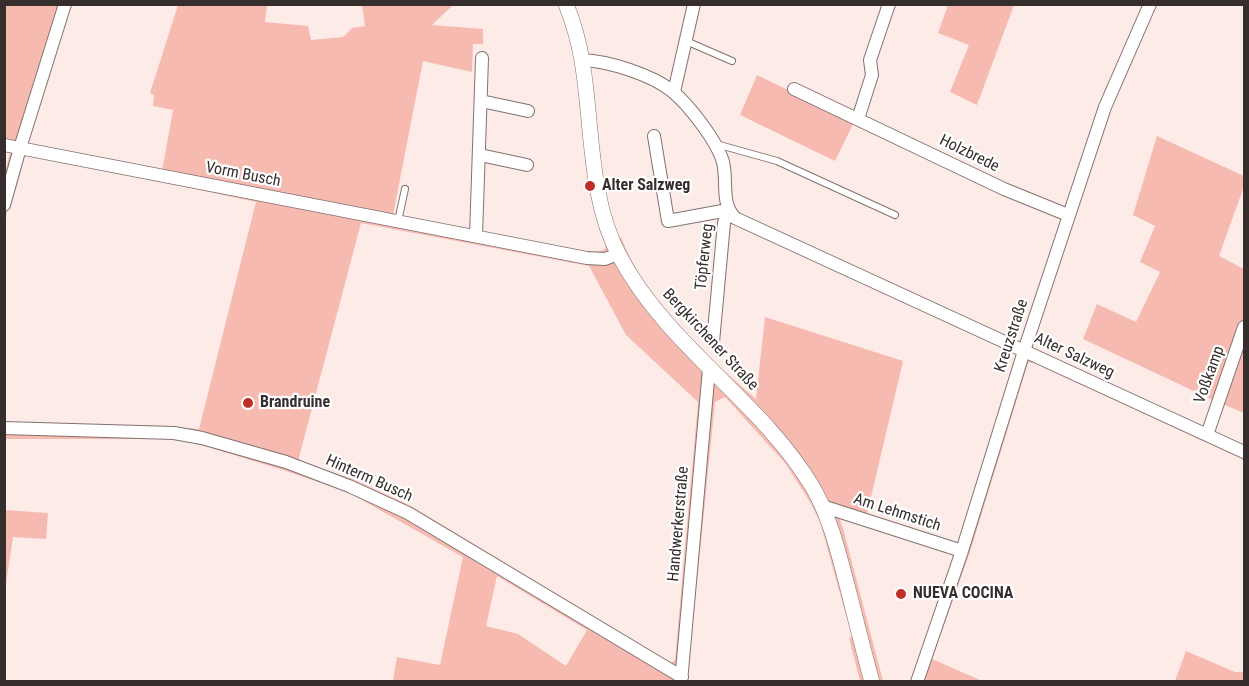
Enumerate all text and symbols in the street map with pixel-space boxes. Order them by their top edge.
street label: Holzbrede [936,131,1002,177]
street label: Vorm Busch [204,158,282,192]
place label: Alter Salzweg [602,176,690,196]
marker: Alter Salzweg [583,179,597,193]
street label: Töpferweg [692,223,718,291]
street label: Bergkirchener Straße [658,285,762,395]
street label: Kreuzstraße [991,297,1033,375]
street label: Alter Salzweg [1031,329,1117,383]
street label: Voßkamp [1191,344,1229,406]
place label: Brandruine [260,393,330,413]
marker: Brandruine [241,396,255,410]
street label: Hinterm Busch [323,451,415,507]
street label: Handwerkerstraße [664,466,694,582]
street label: Am Lehmstich [851,490,943,536]
place label: NUEVA COCINA [913,584,1013,604]
marker: NUEVA COCINA [894,587,908,601]

